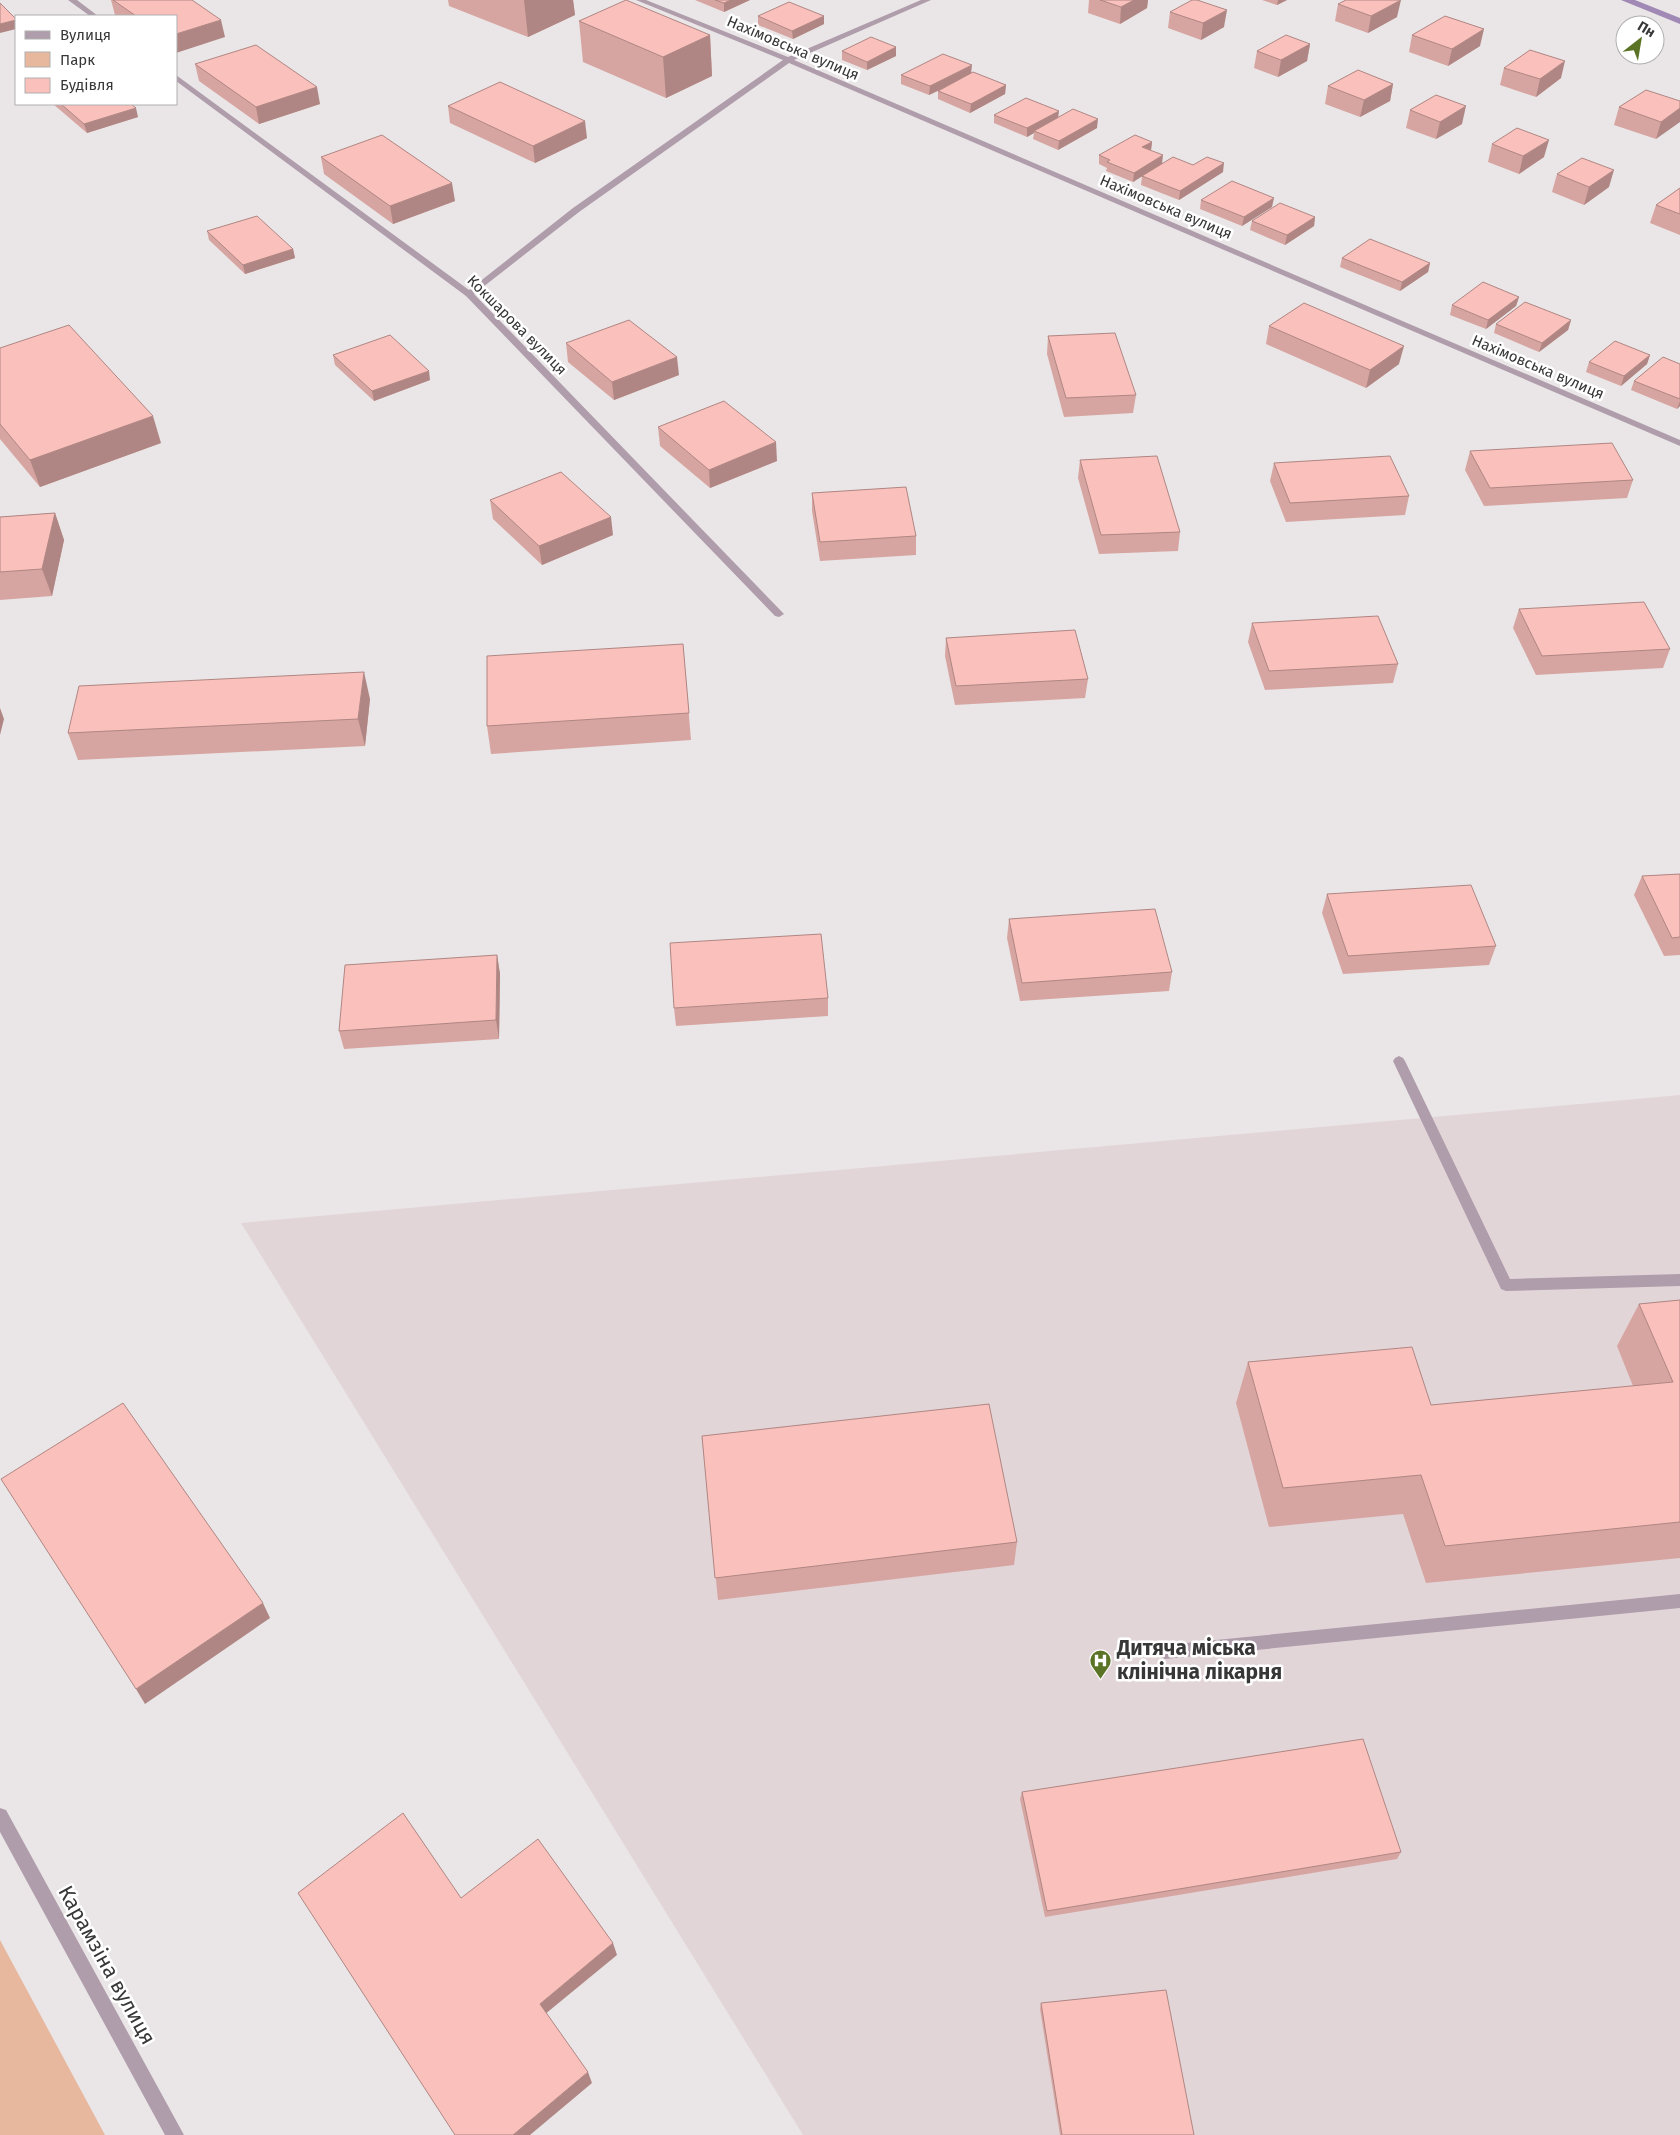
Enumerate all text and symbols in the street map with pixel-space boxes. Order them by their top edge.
street label: Нахімовська вулиця [724,12,862,84]
legend [15,15,178,105]
north arrow [1615,15,1665,65]
text: Пн [1635,17,1658,41]
text: Вулиця [60,26,111,44]
text: Парк [60,51,95,69]
text: Будівля [60,76,114,94]
street label: Нахімовська вулиця [1097,171,1235,243]
street label: Кокшарова вулиця [463,271,571,379]
street label: Нахімовська вулиця [1469,331,1607,403]
place label: Дитяча міська клінічна лікарня [1116,1635,1282,1685]
hospital icon: Дитяча міська клінічна лікарня [1089,1648,1113,1679]
street label: Карамзіна вулиця [53,1881,161,2049]

